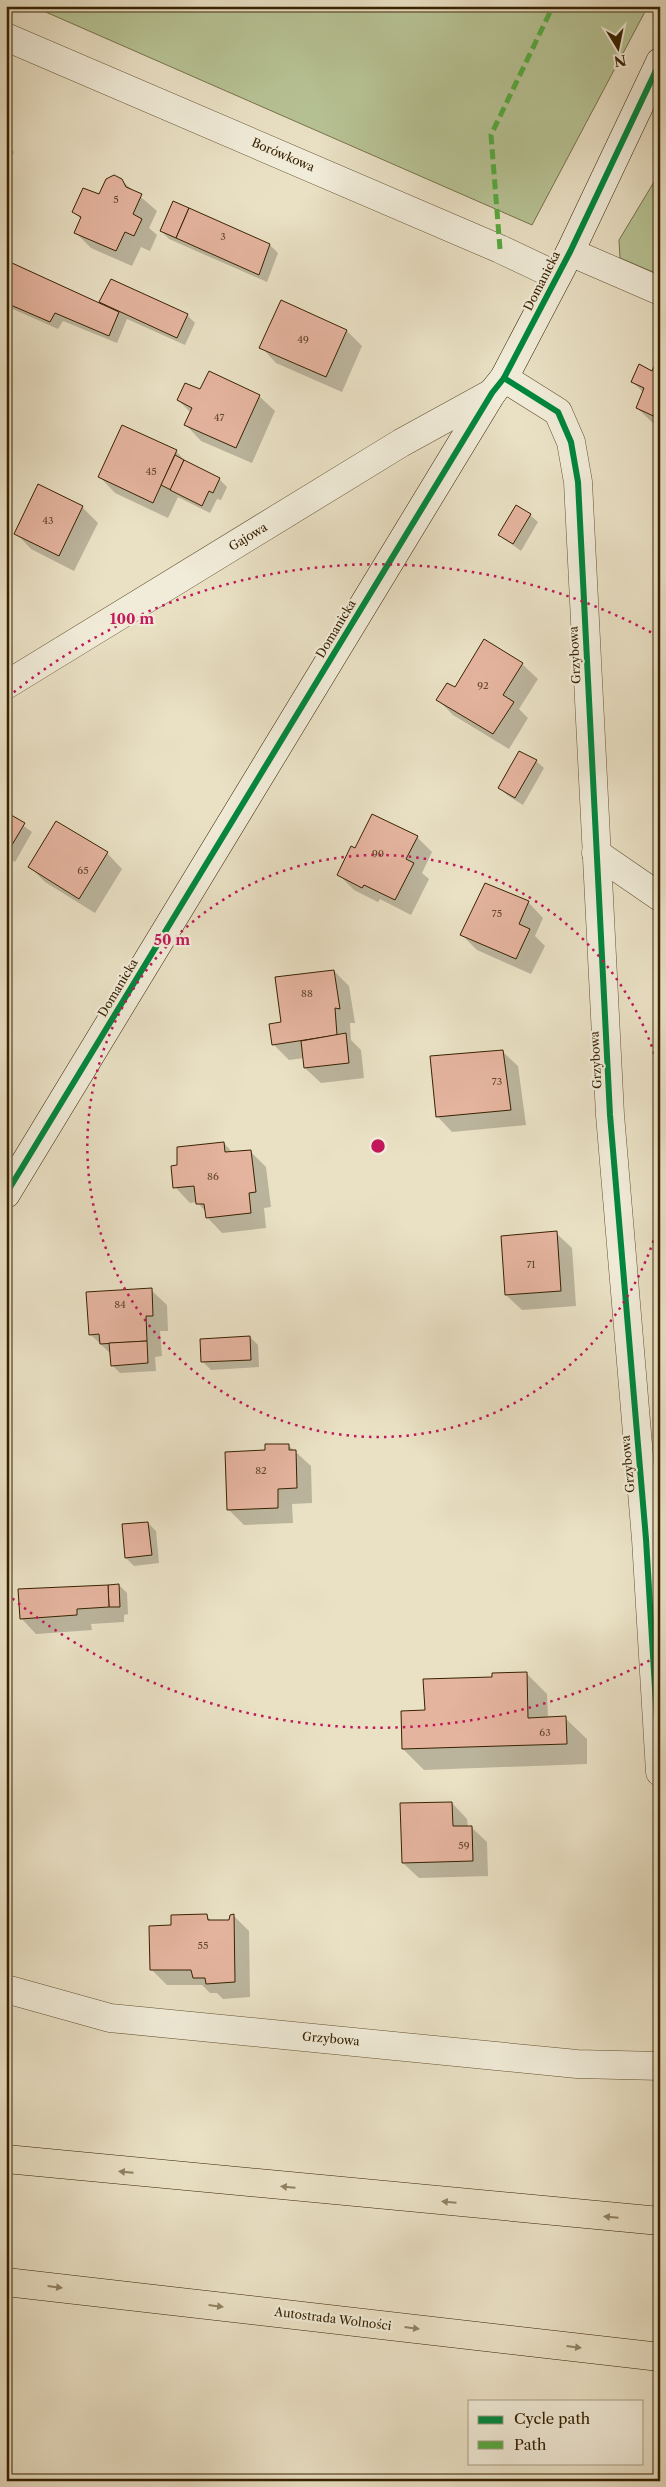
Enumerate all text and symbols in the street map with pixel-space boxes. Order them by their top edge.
north arrow [594,22,644,72]
text: N [613,51,628,71]
street label: Borówkowa [249,135,318,175]
house number: 5 [113,193,119,206]
house number: 3 [220,230,226,243]
street label: Domanicka [520,248,563,313]
house number: 49 [297,333,309,346]
house number: 47 [214,411,224,424]
house number: 45 [145,465,157,478]
house number: 43 [42,514,54,527]
street label: Gajowa [226,519,270,554]
street label: Domanicka [312,596,359,660]
text: 100 m [110,609,154,628]
street label: Grzybowa [565,625,584,684]
house number: 92 [477,679,489,692]
house number: 90 [372,847,384,860]
house number: 65 [77,864,89,877]
house number: 75 [492,907,502,920]
text: 50 m [154,930,190,949]
street label: Domanicka [94,955,141,1019]
house number: 88 [301,987,313,1000]
street label: Grzybowa [586,1030,605,1089]
house number: 73 [492,1075,502,1088]
centre of rings [369,1137,387,1155]
house number: 86 [207,1170,219,1183]
house number: 71 [526,1258,536,1271]
house number: 84 [114,1298,126,1311]
street label: Grzybowa [617,1434,637,1493]
house number: 82 [255,1464,267,1477]
house number: 63 [539,1726,551,1739]
house number: 59 [458,1839,470,1852]
house number: 55 [198,1939,208,1952]
street label: Grzybowa [302,2029,361,2049]
one-way arrow [118,2167,134,2175]
one-way arrow [279,2182,295,2190]
one-way arrow [441,2198,457,2206]
one-way arrow [603,2213,619,2221]
one-way arrow [47,2283,63,2291]
one-way arrow [208,2302,224,2310]
street label: Autostrada Wolności [273,2304,393,2333]
one-way arrow [405,2324,421,2332]
one-way arrow [566,2343,582,2351]
legend [468,2400,644,2464]
text: Cycle path [514,2409,591,2428]
text: Path [514,2435,547,2454]

